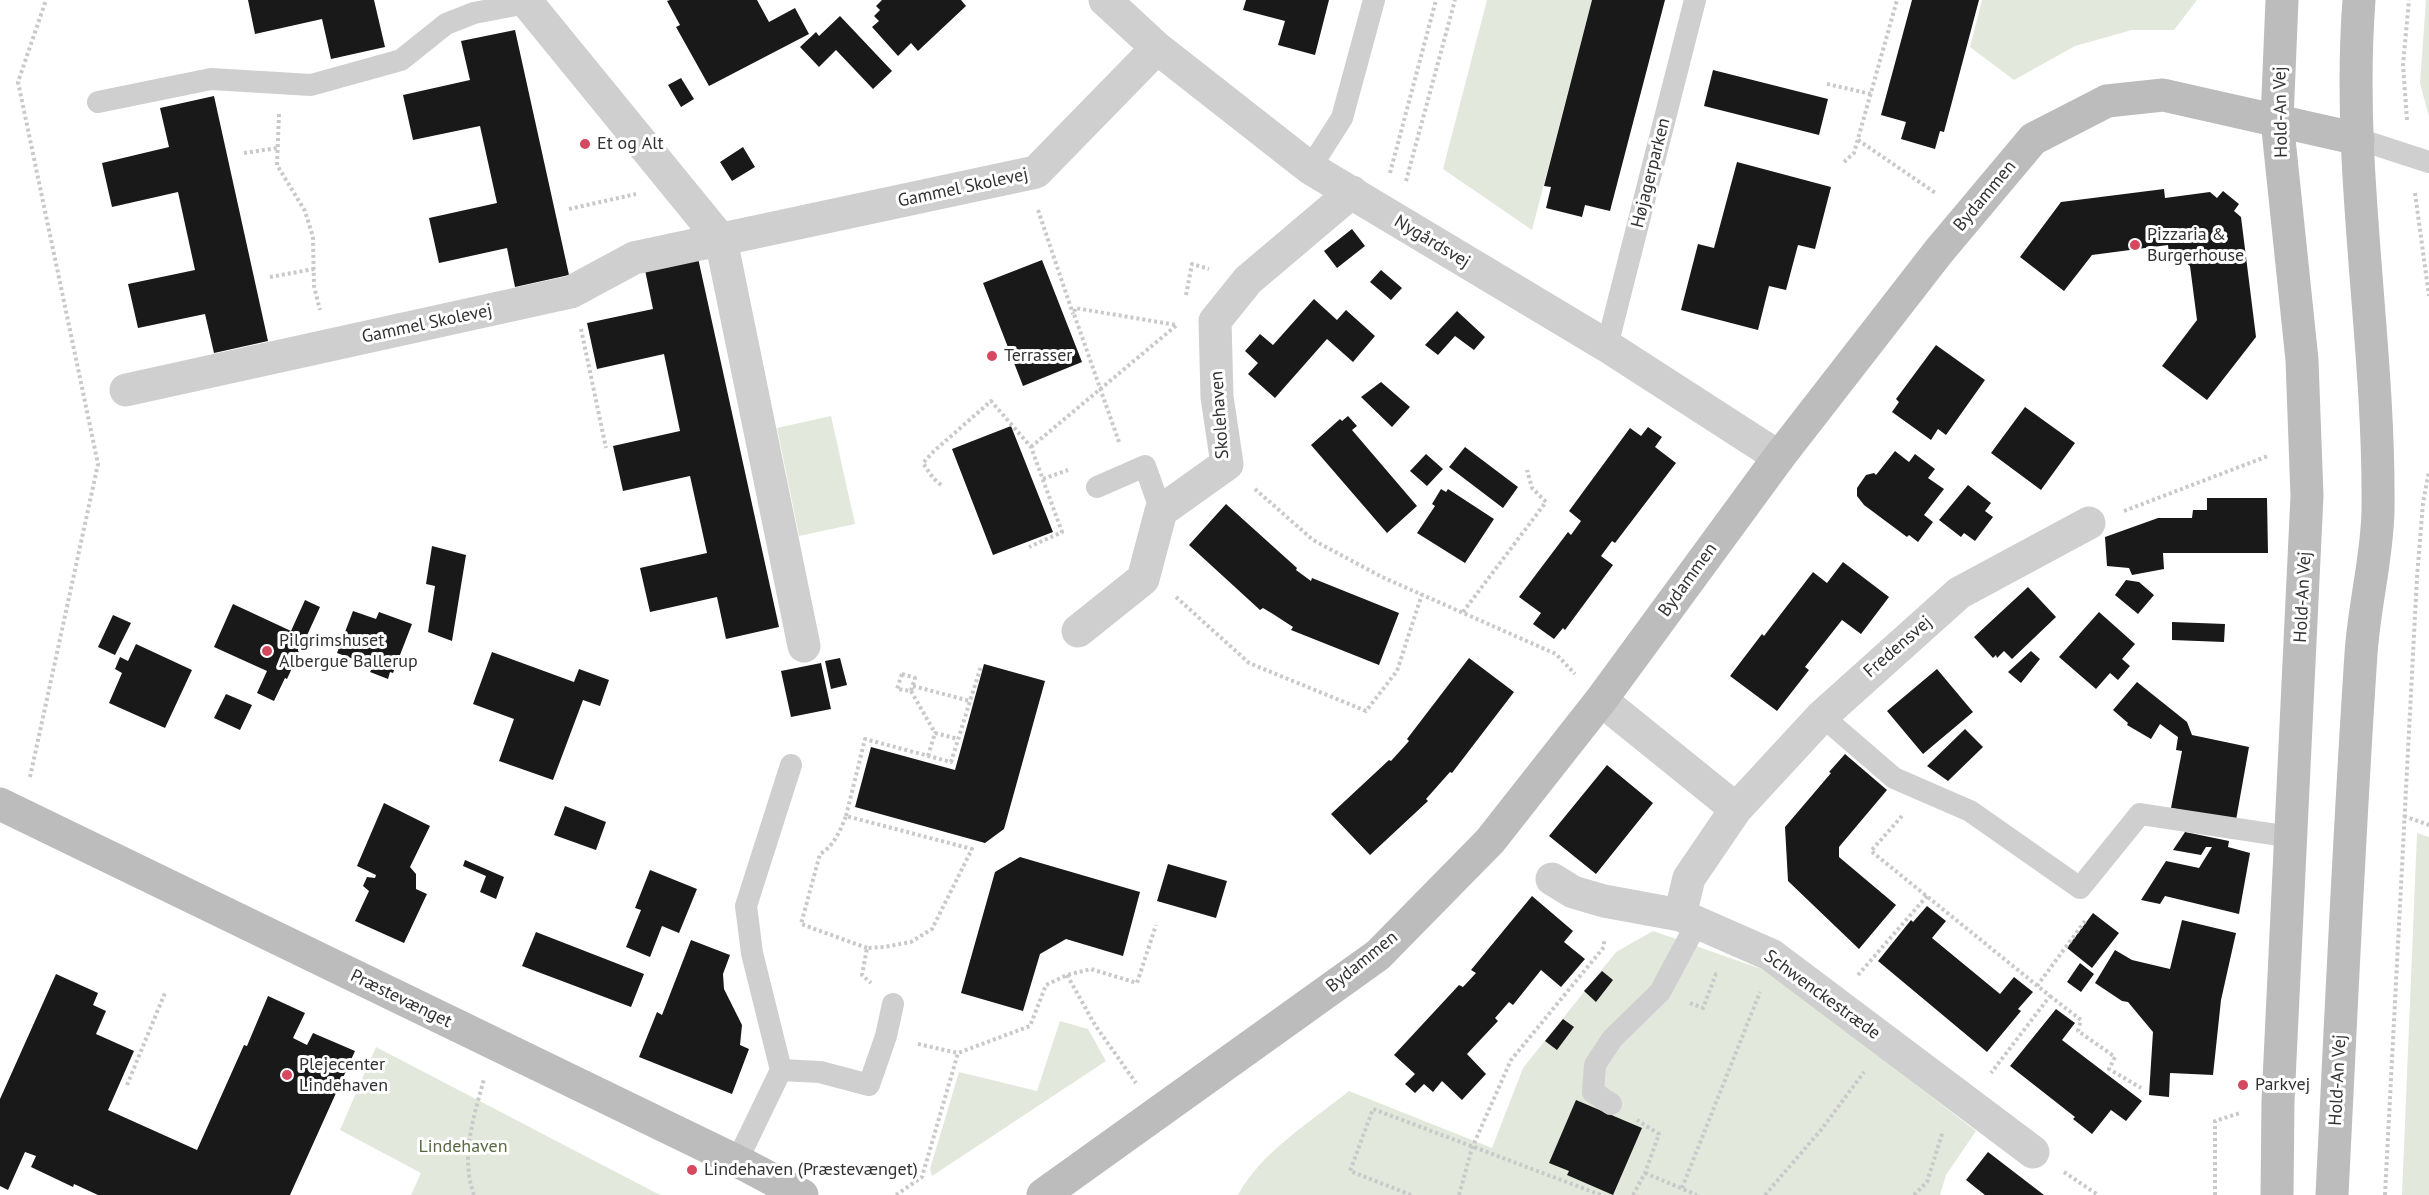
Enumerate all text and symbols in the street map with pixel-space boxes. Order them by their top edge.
street label: Hold-An Vej [2269,66,2293,158]
street label: Højagerparken [1627,116,1675,230]
place label: Et og Alt [597,133,664,155]
marker: Et og Alt [578,137,592,151]
street label: Bydammen [1949,156,2021,236]
street label: Gammel Skolevej [896,164,1030,212]
street label: Nygårdsvej [1390,211,1474,273]
place label: Pizzaria & Burgerhouse [2147,224,2244,266]
marker: Pizzaria & Burgerhouse [2128,238,2142,252]
street label: Gammel Skolevej [360,300,494,348]
place label: Terrasser [1004,345,1072,367]
marker: Terrasser [985,349,999,363]
street label: Skolehaven [1206,370,1234,460]
street label: Bydammen [1654,539,1722,621]
street label: Hold-An Vej [2290,551,2316,643]
street label: Fredensvej [1859,612,1937,682]
place label: Pilgrimshuset Albergue Ballerup [279,630,418,672]
marker: Pilgrimshuset Albergue Ballerup [260,644,274,658]
street label: Bydammen [1322,927,1402,997]
street label: Schwenckestræde [1760,946,1884,1044]
street label: Præstevænget [347,965,455,1033]
street label: Hold-An Vej [2325,1034,2351,1126]
place label: Plejecenter Lindehaven [299,1054,388,1096]
marker: Plejecenter Lindehaven [280,1068,294,1082]
place label: Parkvej [2255,1074,2310,1096]
marker: Parkvej [2236,1078,2250,1092]
park label: Lindehaven [418,1136,508,1158]
place label: Lindehaven (Præstevænget) [704,1159,918,1181]
marker: Lindehaven (Præstevænget) [685,1163,699,1177]

